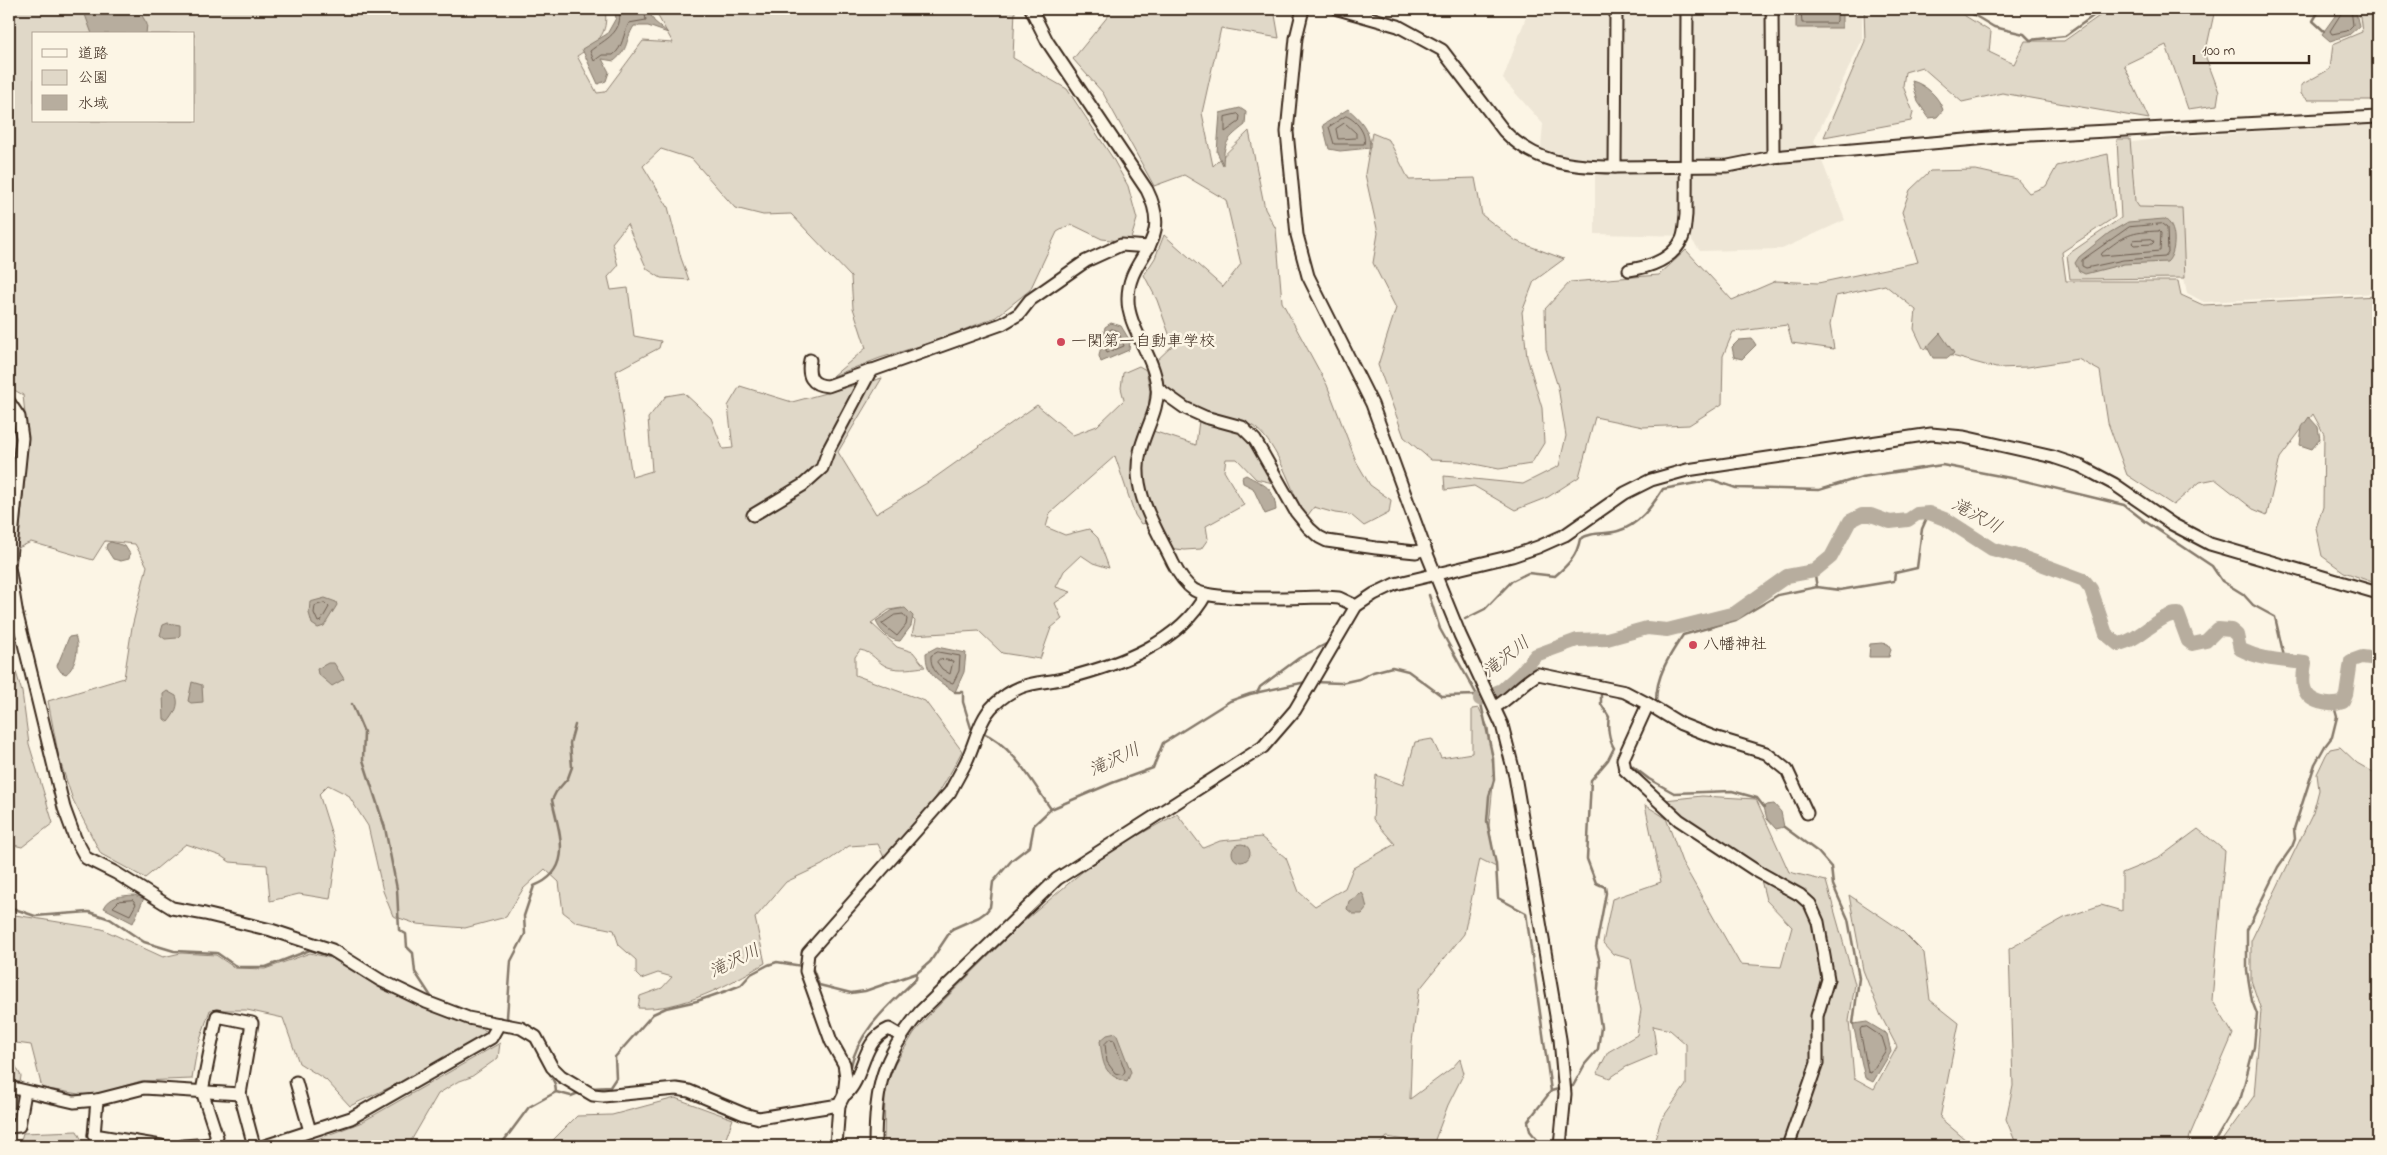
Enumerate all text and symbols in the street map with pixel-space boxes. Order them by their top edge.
legend [32,32,195,122]
scale bar [2194,32,2310,64]
text: 100 m [2202,40,2235,62]
text: 道路 [78,43,108,65]
text: 公園 [78,67,108,89]
text: 水域 [78,93,108,115]
place label: 一関第一自動車学校 [1071,330,1215,354]
marker: 一関第一自動車学校 [1055,336,1067,348]
water label: 滝沢川 [1946,493,2006,541]
water label: 滝沢川 [1478,631,1536,685]
place label: 八幡神社 [1703,633,1767,657]
marker: 八幡神社 [1687,639,1699,651]
water label: 滝沢川 [1085,738,1145,784]
water label: 滝沢川 [705,938,765,986]

